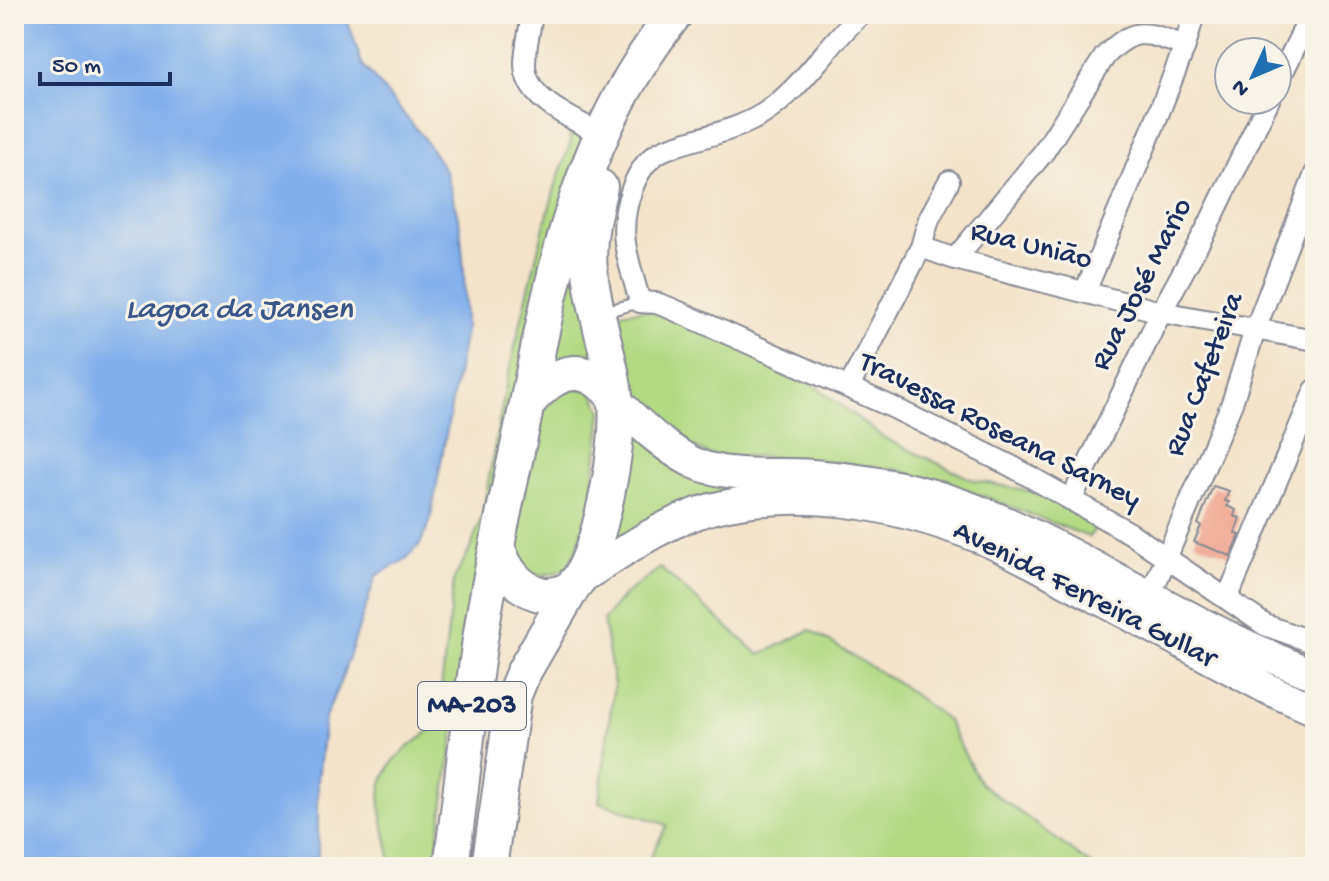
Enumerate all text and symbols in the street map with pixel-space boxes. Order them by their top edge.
scale bar [40,36,170,86]
north arrow [1213,36,1293,116]
text: 50 m [52,53,101,82]
text: N [1227,73,1256,101]
street label: Rua José Mario [1085,193,1201,377]
street label: Rua União [967,215,1095,279]
street label: Rua Cafeteira [1159,287,1254,462]
water label: Lagoa da Jansen [125,292,353,330]
street label: Travessa Roseana Sarney [850,345,1146,518]
street label: Avenida Ferreira Gullar [947,514,1223,679]
road number: MA-203 [418,682,526,730]

